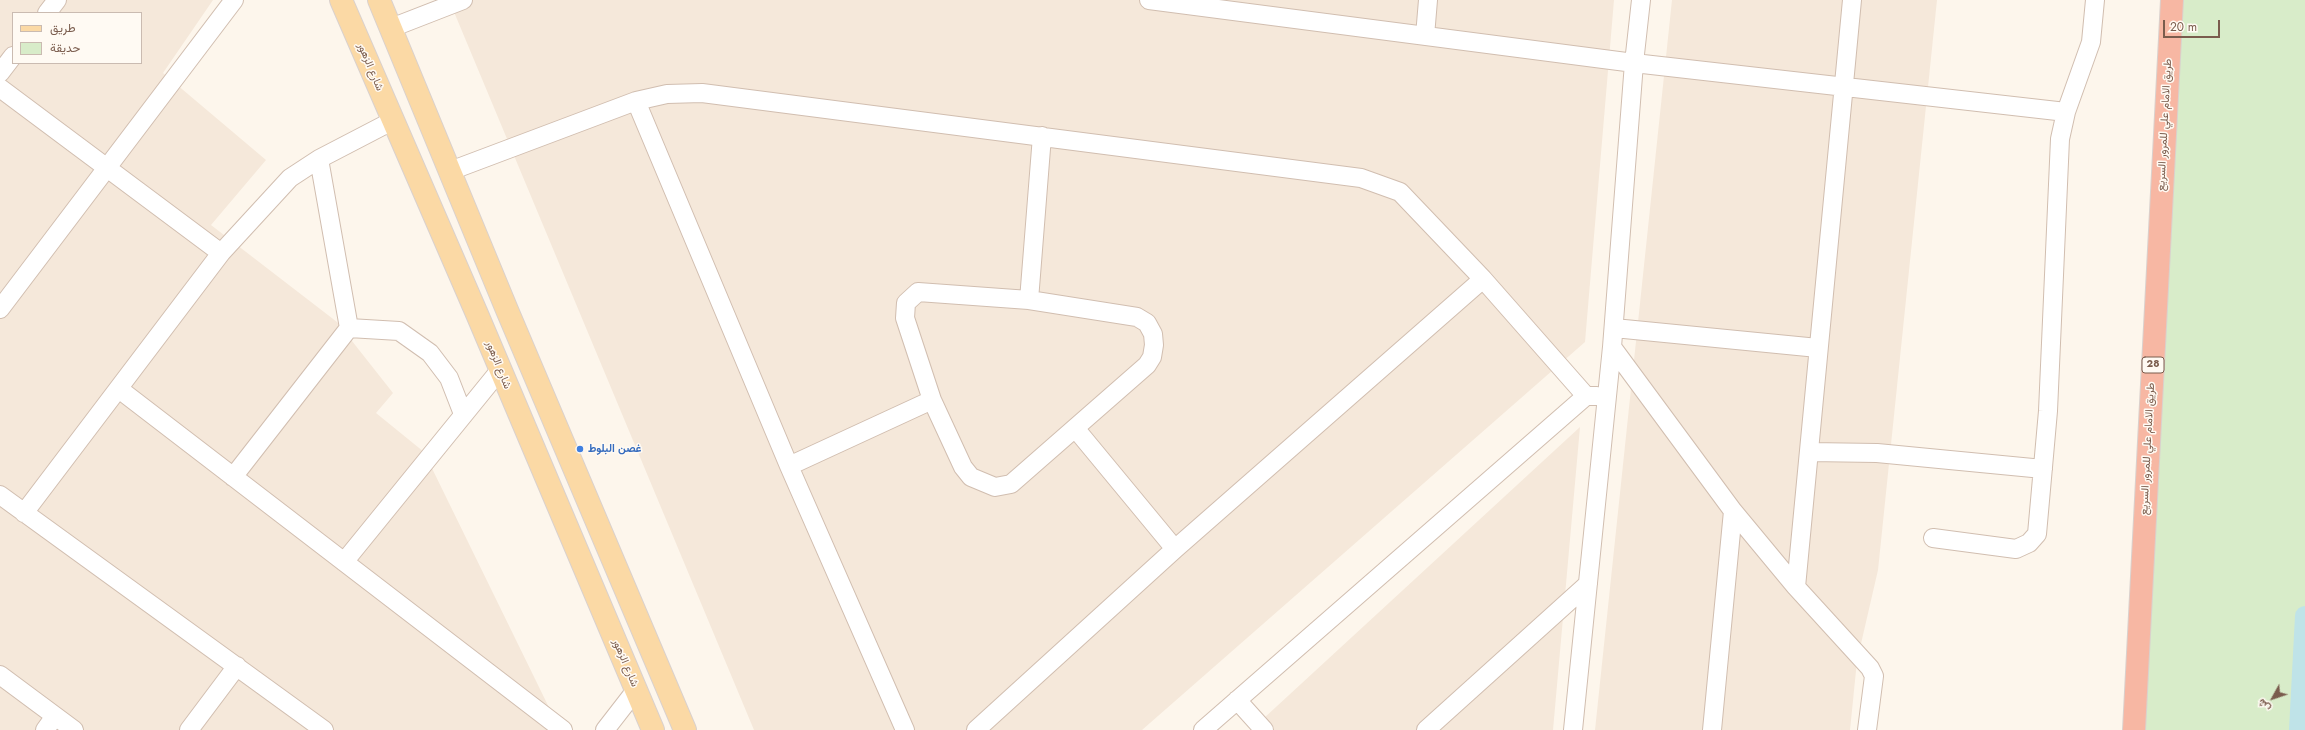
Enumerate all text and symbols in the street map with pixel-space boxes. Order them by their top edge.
legend [12,12,142,64]
scale bar [2165,12,2222,38]
text: 20 m [2170,18,2197,36]
text: طريق [50,19,75,37]
text: حديقة [50,39,80,57]
street label: شارع الزهور [354,41,386,93]
street label: طريق الامام علي للمرور السريع [2155,58,2175,192]
street label: شارع الزهور [482,339,514,391]
road number: 28 [2142,357,2164,373]
street label: طريق الامام علي للمرور السريع [2138,382,2158,516]
place label: غصن البلوط [588,442,641,456]
marker: غصن البلوط [575,444,585,454]
street label: شارع الزهور [609,637,641,689]
north arrow [2253,678,2293,718]
text: ش [2253,696,2274,716]

